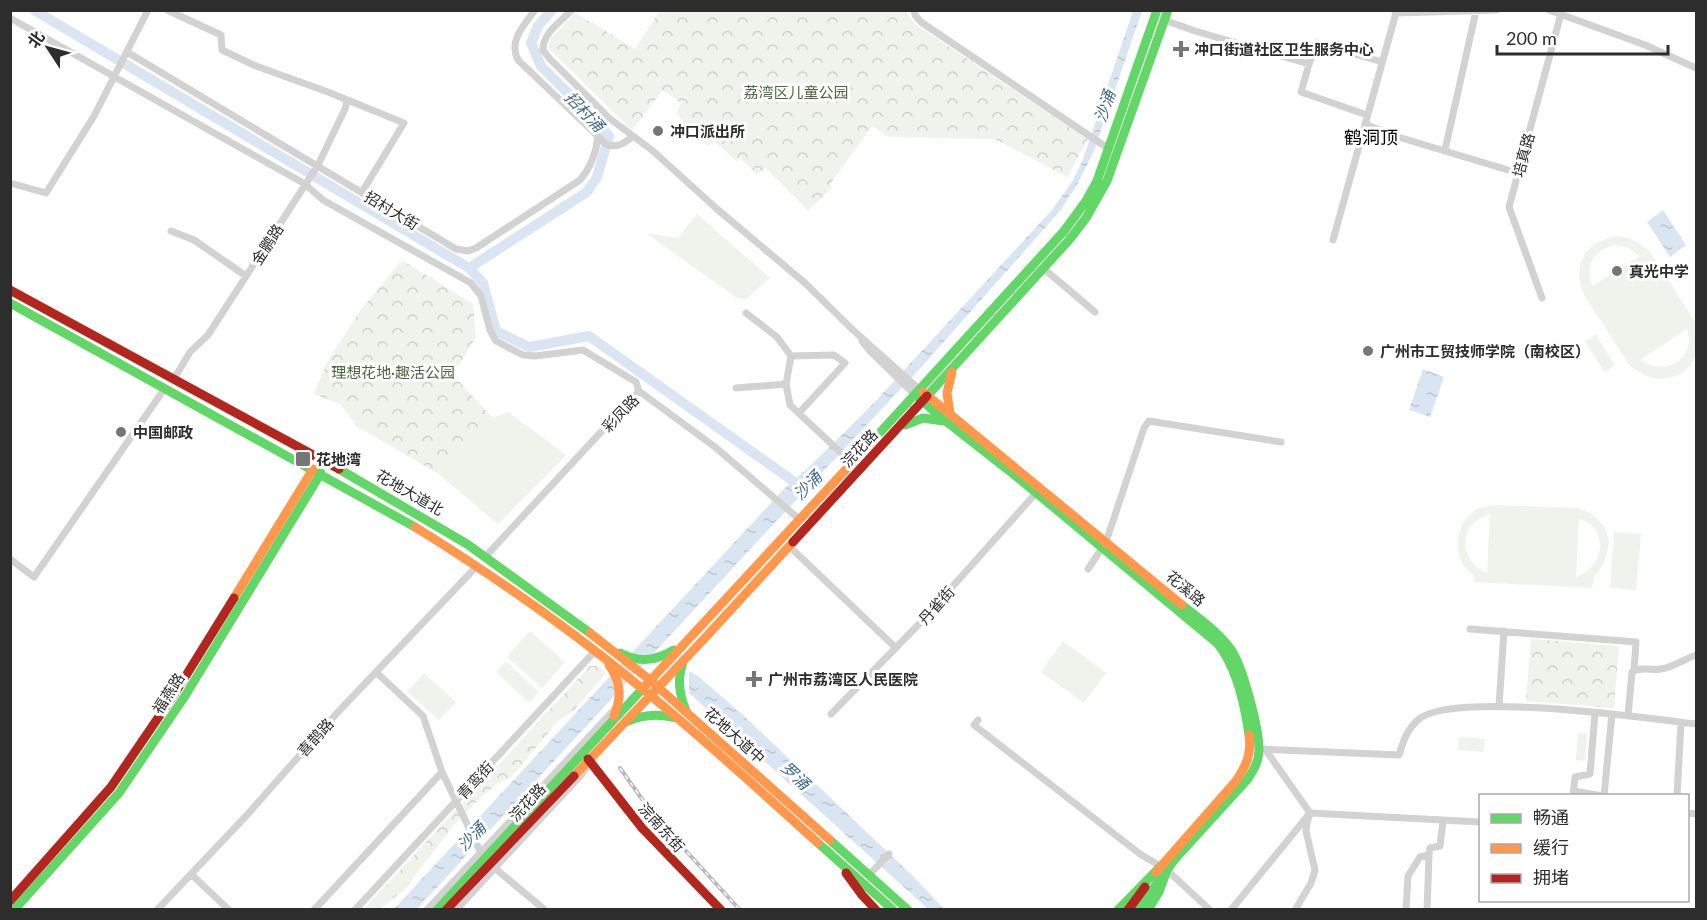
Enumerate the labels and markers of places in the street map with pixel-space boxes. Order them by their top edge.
marker: 冲口街道社区卫生服务中心 [1172,40,1190,58]
place label: 冲口街道社区卫生服务中心 [1194,40,1374,58]
place label: 冲口派出所 [670,122,745,140]
marker: 冲口派出所 [651,124,665,138]
place label: 真光中学 [1629,262,1689,280]
marker: 真光中学 [1610,264,1624,278]
place label: 广州市工贸技师学院（南校区） [1380,342,1590,360]
marker: 广州市工贸技师学院（南校区） [1361,344,1375,358]
place label: 中国邮政 [133,423,193,441]
marker: 中国邮政 [114,425,128,439]
marker: 花地湾 [294,450,312,468]
place label: 花地湾 [316,450,361,468]
marker: 广州市荔湾区人民医院 [745,670,763,688]
place label: 广州市荔湾区人民医院 [768,670,918,688]

